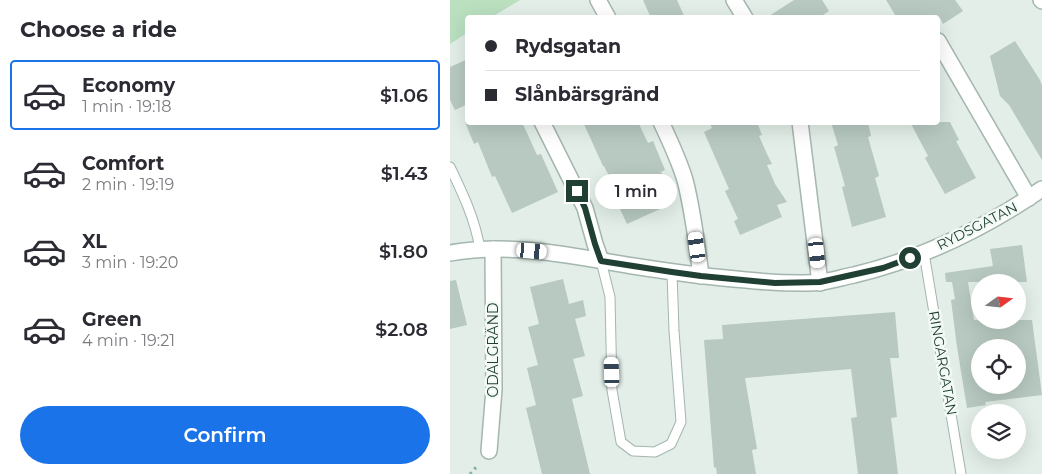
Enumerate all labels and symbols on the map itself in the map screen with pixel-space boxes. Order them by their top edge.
callout: 1 min [594,174,677,208]
route end [566,180,588,202]
street label: RYDSGATAN [934,198,1020,254]
car [687,231,706,263]
car [807,237,826,269]
car [516,242,547,260]
route start [899,247,921,269]
north arrow [971,274,1026,329]
street label: ODALGRÄND [484,302,502,398]
street label: RINGARGATAN [925,309,961,417]
car [603,357,620,387]

